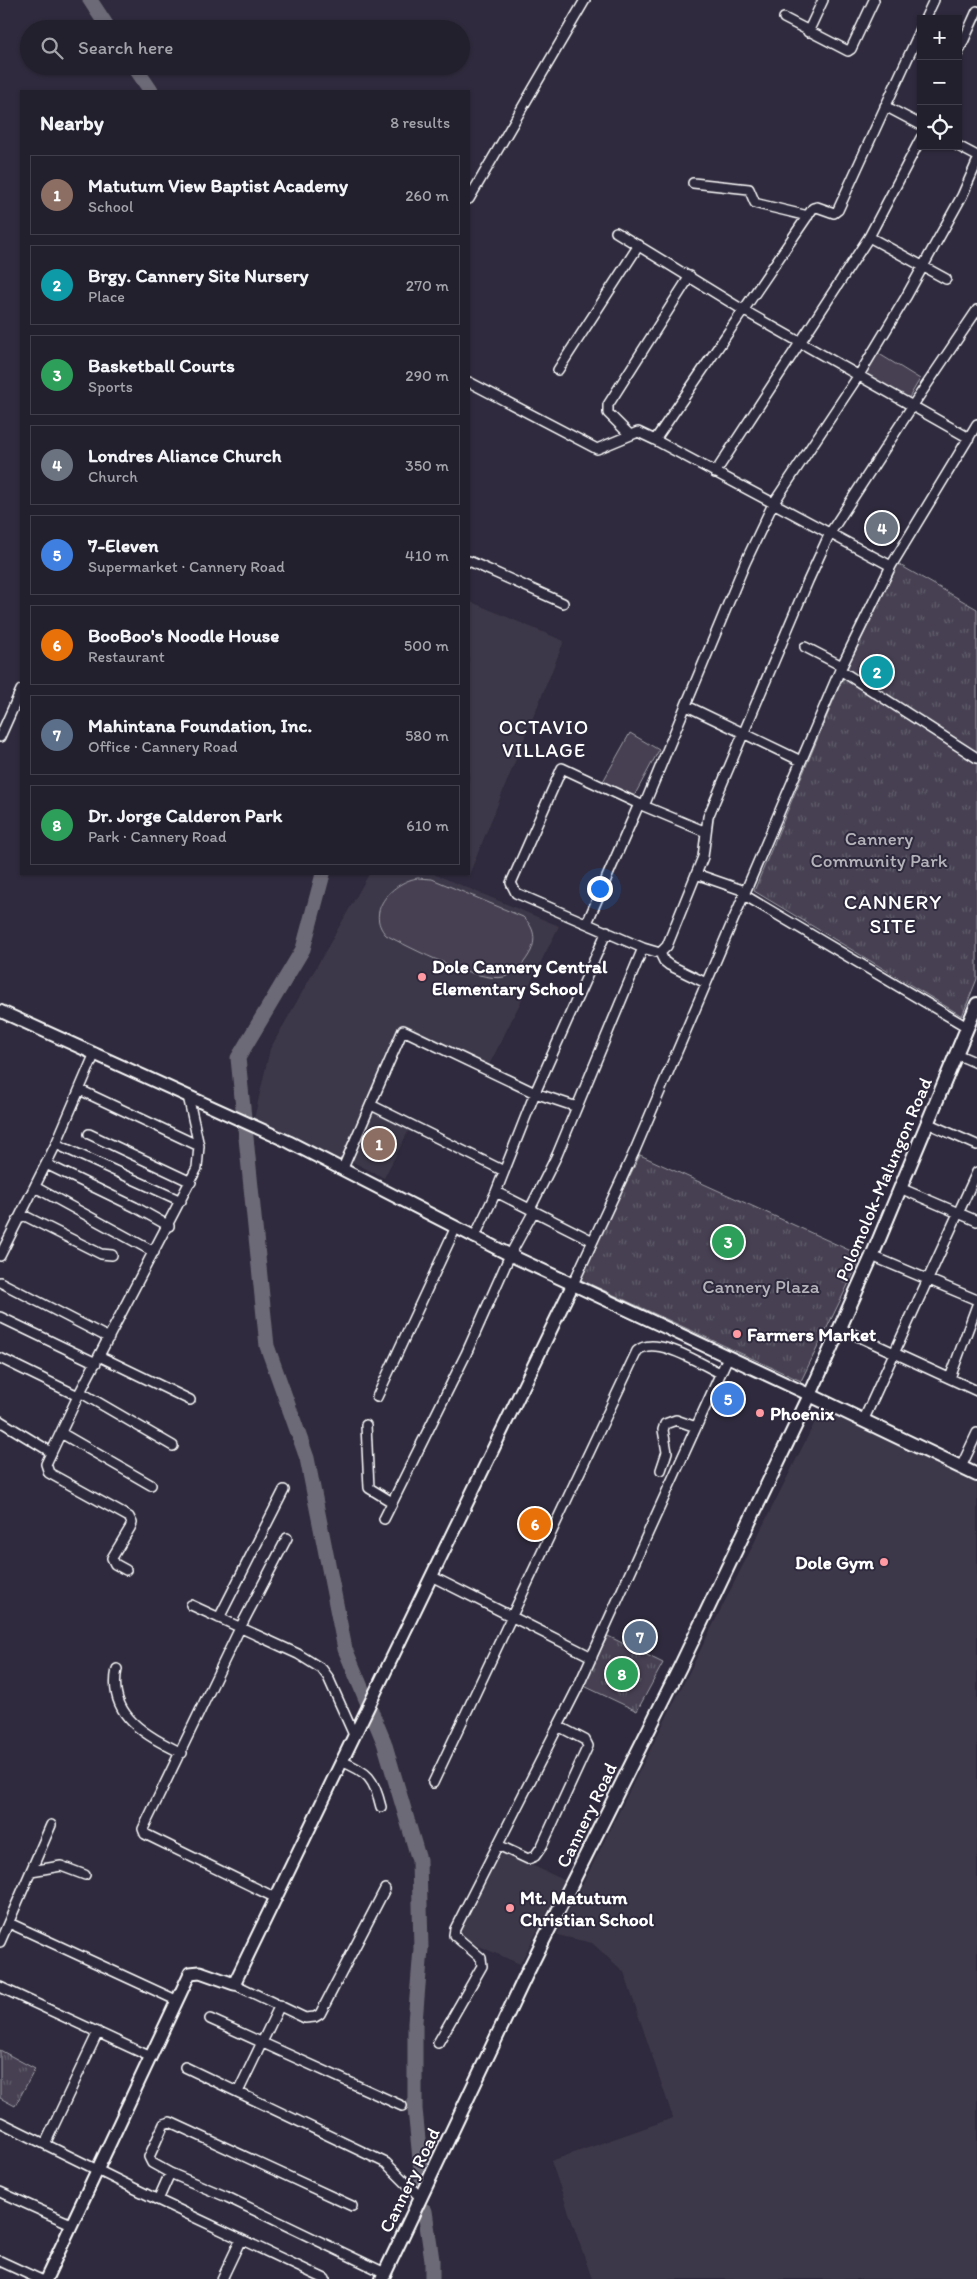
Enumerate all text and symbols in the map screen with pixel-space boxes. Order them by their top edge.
map controls [917,15,962,150]
button: + [917,15,962,60]
search box [20,20,470,75]
icon: search [38,34,66,62]
text: Search here [78,36,173,59]
button: − [917,60,962,105]
button: locate [917,105,962,150]
text: Nearby [40,110,104,135]
text: 8 results [390,113,450,132]
text: Matutum View Baptist Academy [88,174,348,197]
text: 1 [53,186,61,205]
text: 260 m [405,186,449,205]
text: School [88,197,134,216]
text: Brgy. Cannery Site Nursery [88,264,309,287]
text: 2 [53,276,61,295]
text: 270 m [406,276,449,295]
text: Place [88,287,125,306]
text: Basketball Courts [88,354,235,377]
text: 3 [53,366,61,385]
text: 290 m [405,366,449,385]
text: Sports [88,377,133,396]
text: Londres Aliance Church [88,444,281,467]
text: 4 [52,456,62,475]
text: 350 m [405,456,449,475]
text: Church [88,467,138,486]
pin: 4 [866,509,898,547]
text: 7-Eleven [88,534,159,557]
text: 5 [53,546,61,565]
text: 410 m [405,546,449,565]
text: Supermarket · Cannery Road [88,557,285,576]
text: BooBoo's Noodle House [88,624,279,647]
text: 6 [53,636,61,655]
text: 500 m [404,636,449,655]
text: Restaurant [88,647,165,666]
pin: 2 [861,653,893,691]
text: Mahintana Foundation, Inc. [88,714,312,737]
district label: OCTAVIO VILLAGE [499,715,589,762]
text: 7 [53,726,61,745]
text: 580 m [405,726,449,745]
text: Office · Cannery Road [88,737,237,756]
text: Dr. Jorge Calderon Park [88,804,282,827]
text: 8 [53,816,61,835]
text: 610 m [406,816,449,835]
text: Park · Cannery Road [88,827,226,846]
park label: Cannery Community Park [810,827,948,872]
your location [587,876,613,902]
district label: CANNERY SITE [844,889,942,938]
place label: Dole Cannery Central Elementary School [432,955,608,1000]
marker: Dole Cannery Central Elementary School [416,971,428,983]
street label: Polomolok-Malungon Road [830,1073,937,1284]
pin: 1 [363,1125,395,1163]
pin: 3 [712,1223,744,1261]
park label: Cannery Plaza [702,1275,820,1298]
place label: Farmers Market [747,1323,876,1346]
marker: Farmers Market [731,1328,743,1340]
pin: 5 [712,1380,744,1418]
place label: Phoenix [770,1402,835,1425]
marker: Phoenix [754,1407,766,1419]
pin: 6 [519,1505,551,1543]
place label: Dole Gym [795,1551,874,1574]
marker: Dole Gym [878,1556,890,1568]
pin: 7 [624,1618,656,1656]
pin: 8 [606,1655,638,1693]
street label: Cannery Road [551,1759,622,1871]
place label: Mt. Matutum Christian School [520,1886,654,1931]
marker: Mt. Matutum Christian School [504,1902,516,1914]
street label: Cannery Road [374,2124,445,2236]

